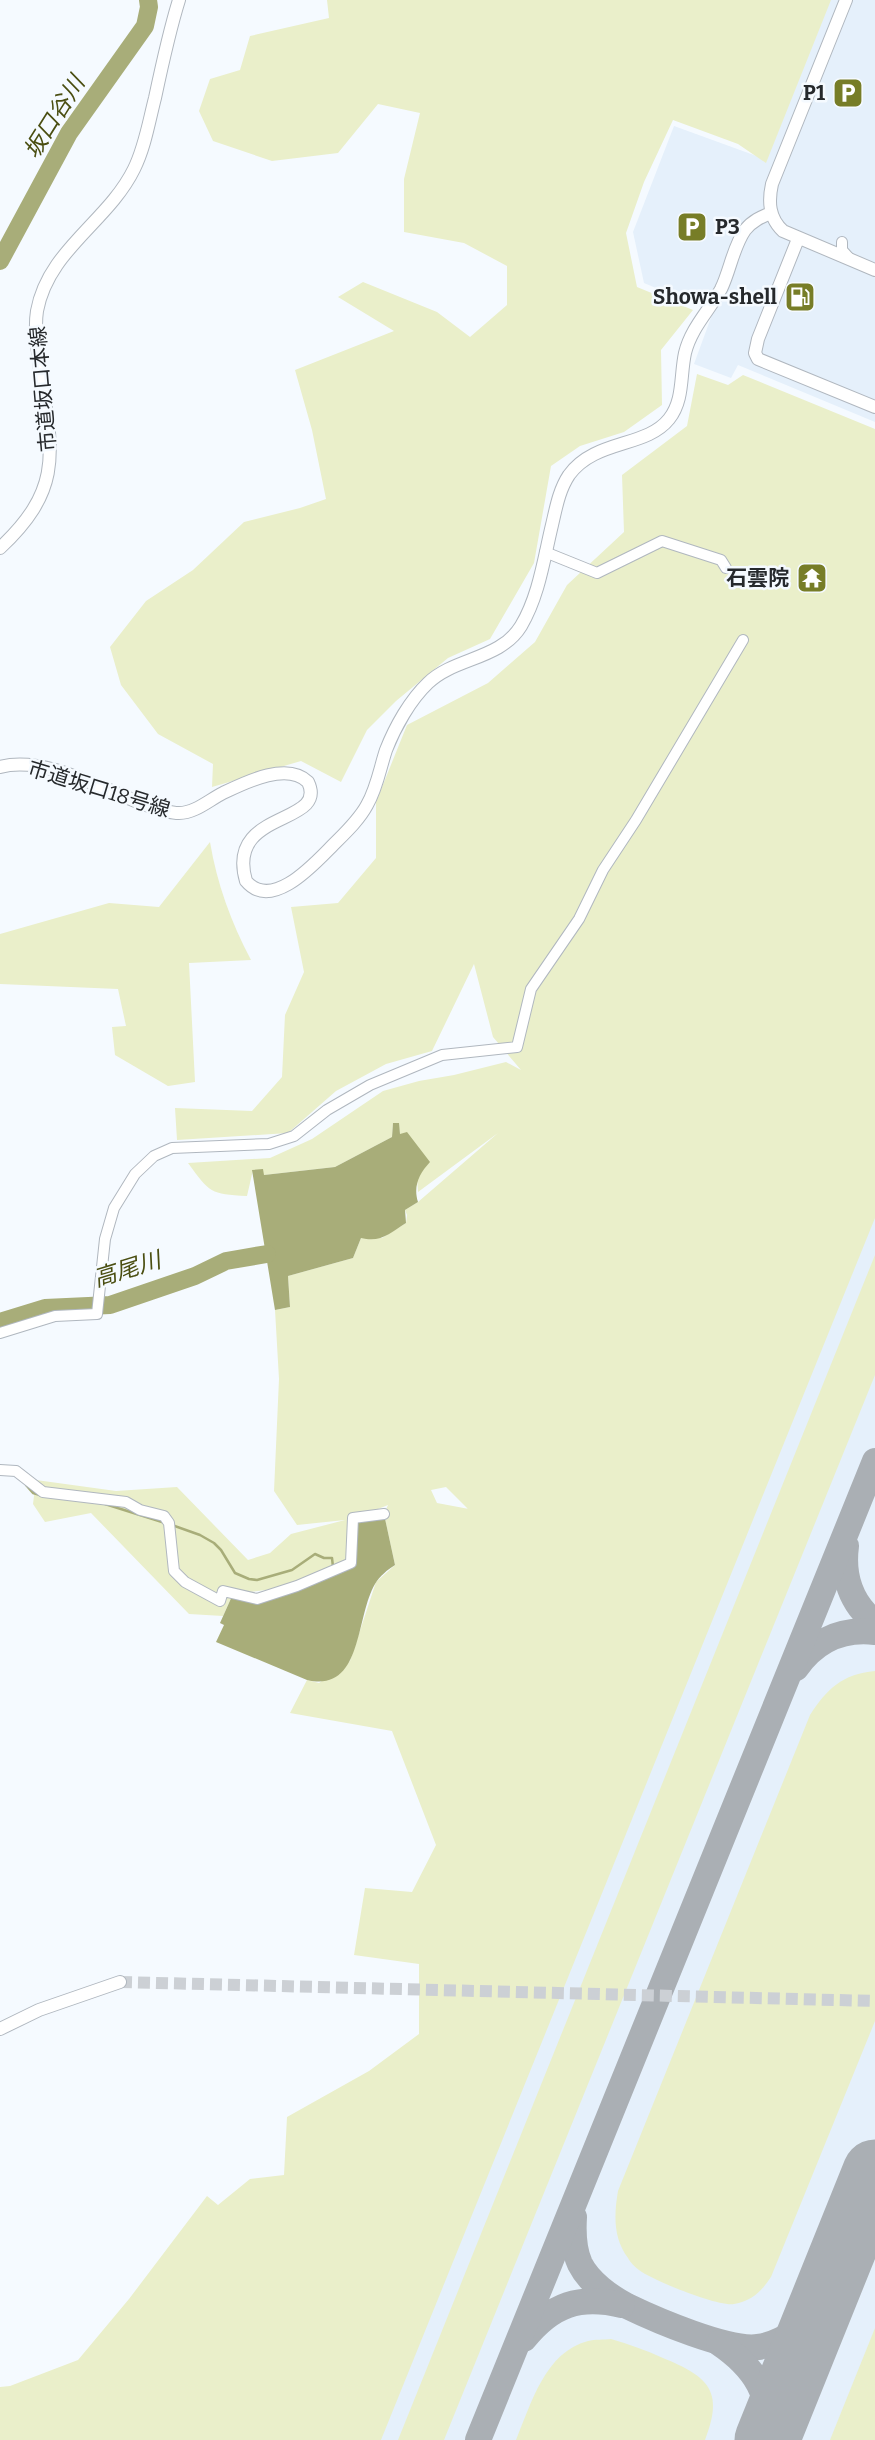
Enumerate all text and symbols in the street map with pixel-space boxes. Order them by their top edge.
water label: 坂口谷川 [18,68,92,163]
parking icon: P1 [831,76,865,110]
place label: P1 [803,80,825,106]
parking icon: P3 [675,210,709,244]
place label: P3 [715,214,740,240]
fuel station icon: Showa-shell [783,280,817,314]
place label: Showa-shell [653,284,777,310]
street label: 市道坂口本線 [25,325,61,453]
temple icon: 石雲院 [795,561,829,595]
place label: 石雲院 [726,565,789,591]
street label: 市道坂口18号線 [25,755,173,823]
water label: 高尾川 [90,1245,167,1292]

